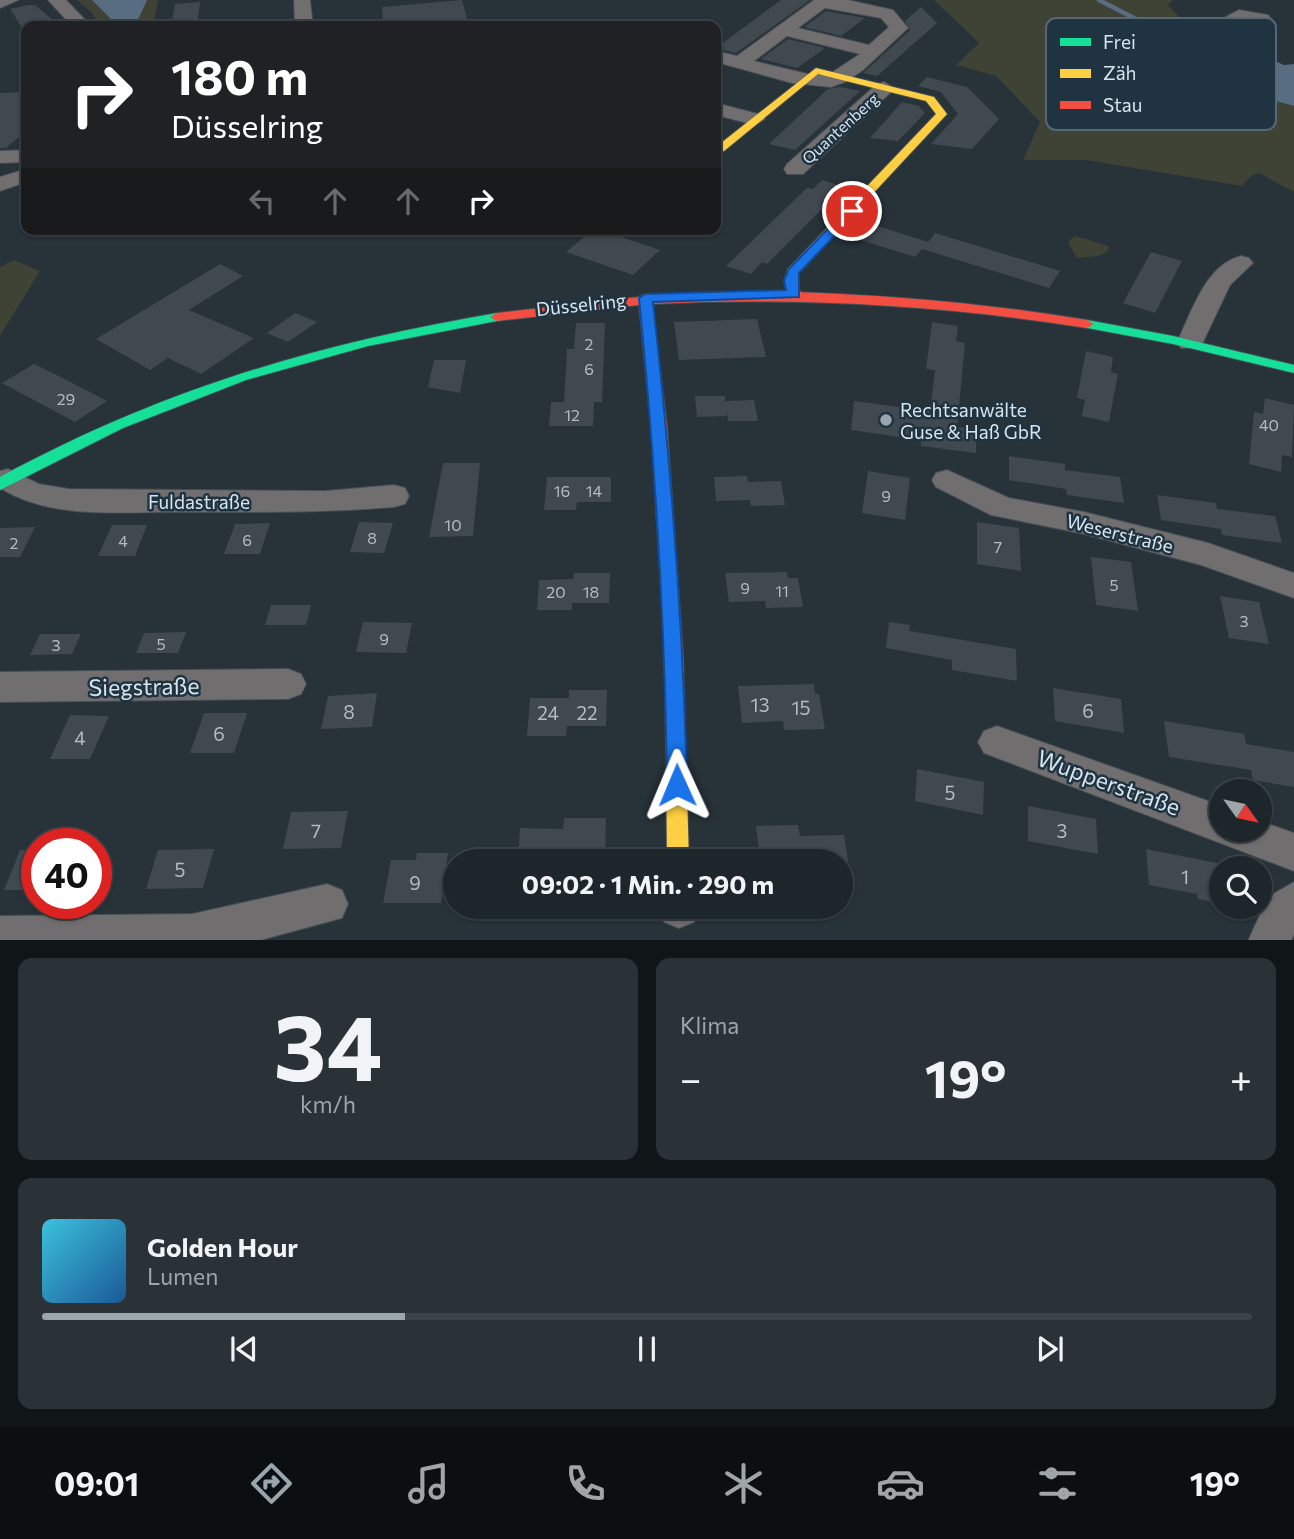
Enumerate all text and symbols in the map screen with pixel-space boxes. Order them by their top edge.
legend [1046,18,1276,130]
text: Frei [1103,30,1136,53]
text: 180 m [171,45,308,105]
icon: right [56,49,147,140]
text: Zäh [1103,61,1137,84]
street label: Quantenberg [798,88,882,167]
text: Stau [1103,93,1142,116]
text: Düsselring [171,105,323,145]
pin [822,181,882,241]
icon: left [243,182,281,220]
icon: ahead [316,182,354,220]
icon: ahead [389,182,427,220]
icon: right [462,182,500,220]
icon: arrive [833,192,871,230]
street label: Düsselring [535,288,627,320]
house number: 2 [585,334,594,353]
house number: 6 [584,359,594,378]
house number: 29 [57,389,75,408]
place label: Rechtsanwälte Guse & Haß GbR [900,398,1042,443]
house number: 12 [564,405,580,424]
marker: Rechtsanwälte Guse & Haß GbR [878,412,894,428]
house number: 40 [1259,415,1279,434]
house number: 16 [554,481,570,500]
house number: 14 [586,481,603,500]
house number: 9 [881,486,891,505]
street label: Fuldastraße [148,490,250,513]
street label: Weserstraße [1064,509,1176,557]
house number: 10 [444,515,462,534]
house number: 8 [367,528,377,547]
house number: 6 [242,530,252,549]
house number: 4 [118,531,128,550]
house number: 2 [10,533,19,552]
house number: 7 [994,537,1002,556]
house number: 5 [1109,575,1119,594]
house number: 9 [740,578,750,597]
house number: 11 [775,581,789,600]
house number: 20 [546,582,566,601]
house number: 18 [583,582,599,601]
house number: 3 [1239,611,1249,630]
house number: 9 [379,629,389,648]
house number: 5 [156,634,166,653]
house number: 3 [51,635,61,654]
street label: Siegstraße [88,671,200,701]
house number: 13 [751,693,769,716]
house number: 15 [791,696,811,719]
house number: 6 [1082,699,1094,722]
house number: 8 [343,700,355,723]
house number: 24 [537,701,559,724]
house number: 22 [576,701,598,724]
house number: 6 [213,722,225,745]
house number: 4 [74,726,86,749]
street label: Wupperstraße [1034,743,1184,821]
position arrow [640,748,714,822]
north arrow [1209,779,1272,842]
map controls [1209,779,1272,919]
house number: 5 [945,781,955,804]
house number: 7 [311,819,321,842]
house number: 3 [1057,819,1067,842]
speed limit sign: 40 [21,828,112,919]
button: search [1209,856,1272,919]
house number: 5 [175,858,185,881]
house number: 1 [1181,865,1189,888]
text: 09:02 · 1 Min. · 290 m [522,868,774,899]
house number: 9 [409,871,421,894]
text: 34 [274,988,382,1100]
text: Klima [680,1011,739,1039]
text: 19° [925,1045,1006,1109]
text: − [680,1054,702,1101]
text: + [1230,1054,1252,1101]
text: km/h [300,1090,356,1118]
text: Golden Hour [147,1231,298,1262]
text: Lumen [147,1262,218,1290]
icon: previous [225,1330,263,1368]
icon: pause [628,1330,666,1368]
icon: next [1031,1330,1069,1368]
icon: directions [247,1459,296,1508]
icon: music [404,1459,453,1508]
icon: phone [561,1459,610,1508]
icon: climate [719,1459,768,1508]
icon: car [876,1459,925,1508]
icon: filters [1033,1459,1082,1508]
text: 09:01 [54,1463,139,1503]
text: 19° [1190,1463,1240,1503]

